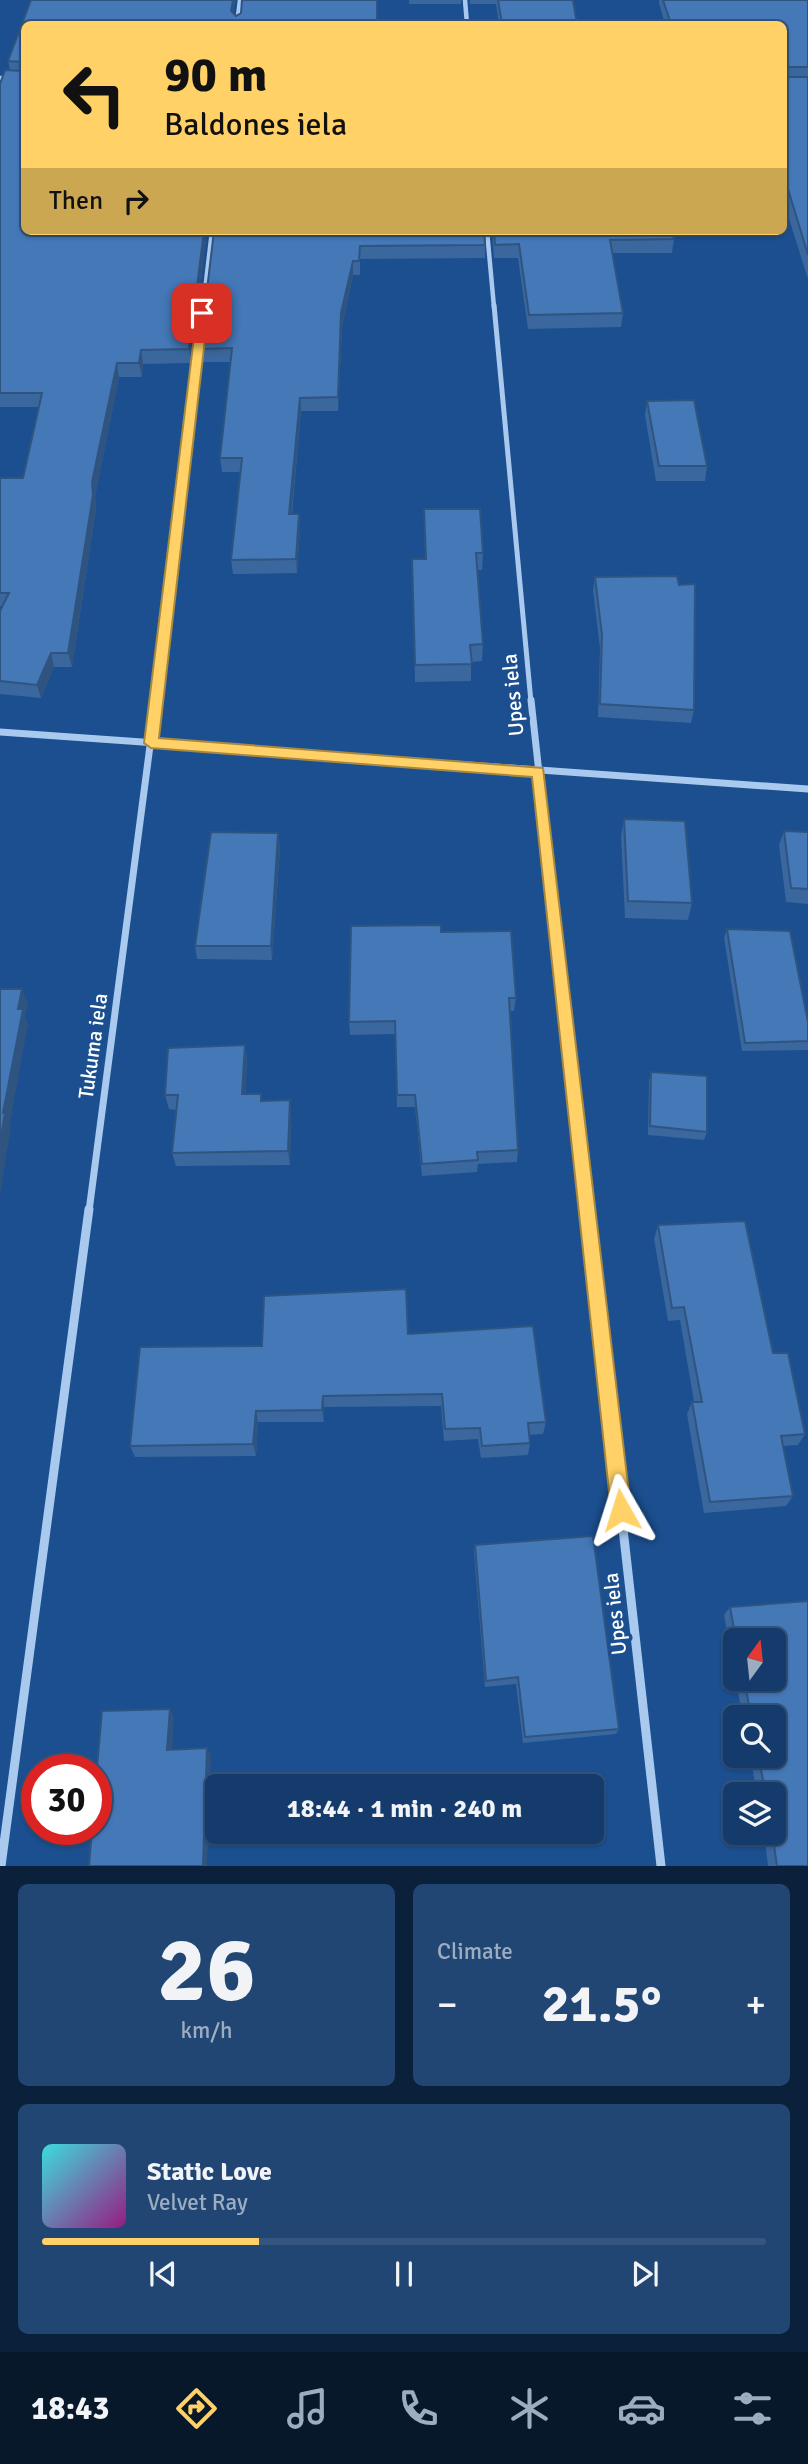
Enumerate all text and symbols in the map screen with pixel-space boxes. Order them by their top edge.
text: 90 m [164,45,267,105]
icon: left [49,49,140,140]
text: Baldones iela [164,105,347,144]
icon: right [117,182,155,220]
text: Then [49,185,103,217]
pin [172,283,232,343]
icon: arrive [183,294,221,332]
street label: Upes iela [496,653,530,737]
street label: Tukuma iela [73,991,113,1101]
position arrow [584,1473,658,1547]
street label: Upes iela [598,1572,632,1656]
north arrow [723,1628,786,1690]
map controls [723,1628,786,1845]
button: search [723,1705,786,1768]
speed limit sign: 30 [21,1754,112,1845]
button: layers [723,1782,786,1845]
text: 18:44 · 1 min · 240 m [287,1793,522,1825]
text: 26 [157,1914,256,2027]
text: Climate [437,1937,513,1966]
text: 21.5° [542,1972,661,2036]
text: − [437,1981,458,2028]
text: + [745,1981,766,2028]
text: km/h [180,2016,233,2045]
text: Static Love [147,2156,272,2188]
text: Velvet Ray [147,2188,248,2217]
icon: previous [144,2255,182,2293]
icon: pause [385,2255,423,2293]
icon: next [626,2255,664,2293]
icon: directions [172,2384,221,2433]
icon: music [283,2384,332,2433]
icon: phone [394,2384,443,2433]
icon: climate [505,2384,554,2433]
icon: car [617,2384,666,2433]
icon: filters [728,2384,777,2433]
text: 18:43 [31,2389,110,2428]

